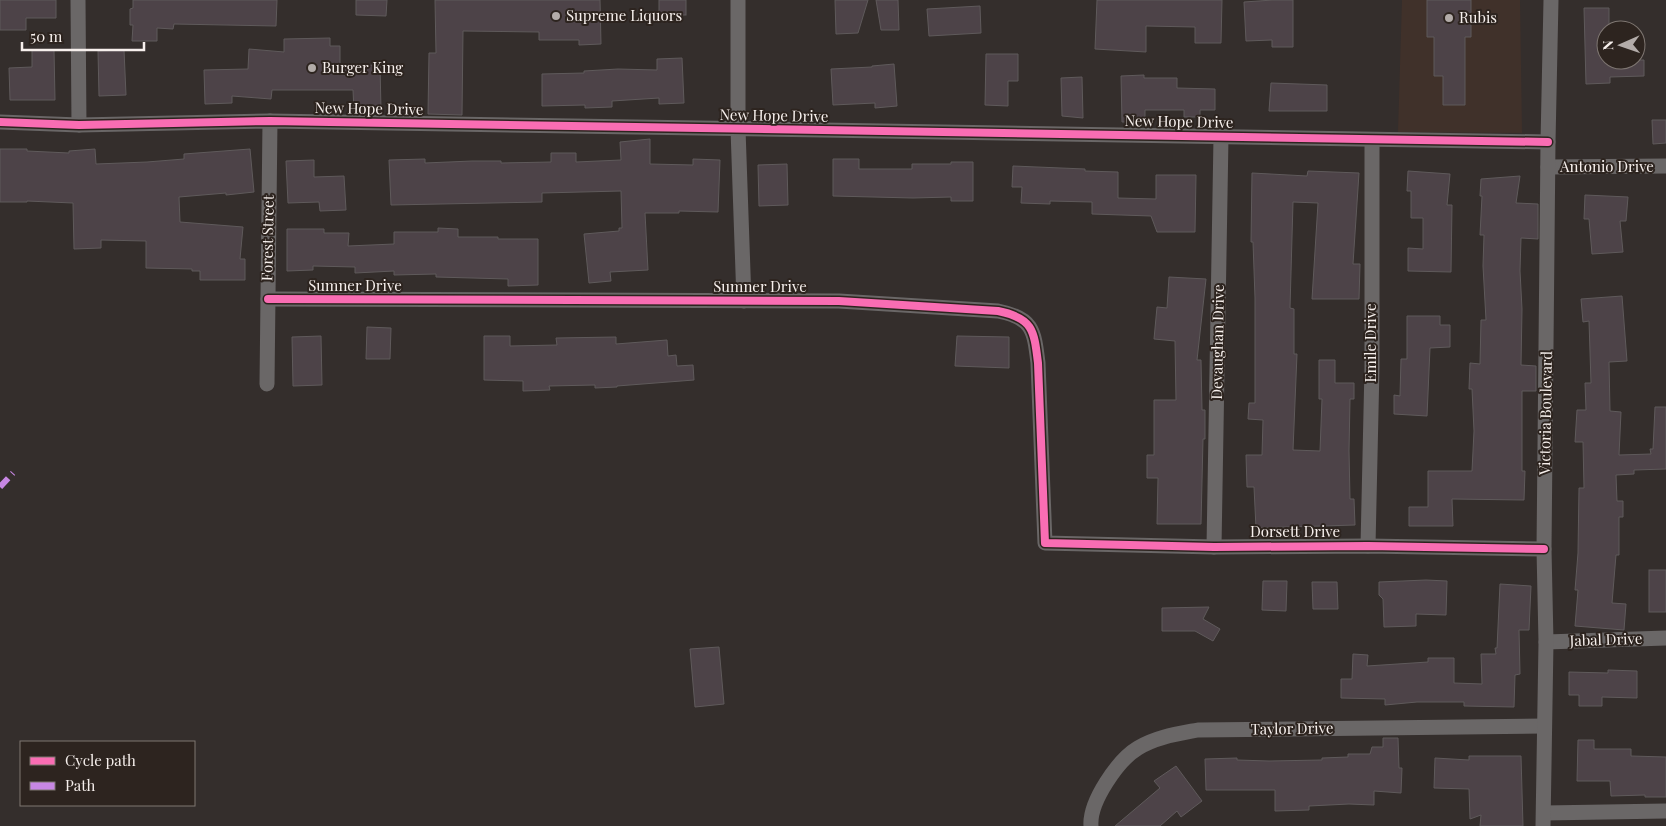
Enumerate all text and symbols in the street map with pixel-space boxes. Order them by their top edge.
place label: Supreme Liquors [566,5,682,25]
place label: Rubis [1459,7,1497,27]
marker: Supreme Liquors [550,10,562,22]
marker: Rubis [1443,12,1455,24]
scale bar [22,20,145,52]
north arrow [1596,20,1646,70]
text: 50 m [30,26,63,46]
text: N [1598,40,1617,51]
place label: Burger King [322,57,403,77]
marker: Burger King [306,62,318,74]
street label: New Hope Drive [314,97,424,119]
street label: New Hope Drive [719,104,829,126]
street label: New Hope Drive [1124,110,1234,132]
street label: Antonio Drive [1559,156,1654,176]
street label: Forest Street [256,194,278,281]
street label: Sumner Drive [308,275,402,295]
street label: Sumner Drive [713,276,807,296]
street label: Devaughan Drive [1206,284,1228,400]
street label: Emile Drive [1360,303,1380,383]
street label: Victoria Boulevard [1534,350,1556,476]
street label: Dorsett Drive [1250,521,1340,541]
street label: Jabal Drive [1568,628,1643,650]
street label: Taylor Drive [1250,717,1334,739]
legend [20,741,195,806]
text: Cycle path [65,750,136,770]
text: Path [65,775,95,795]

